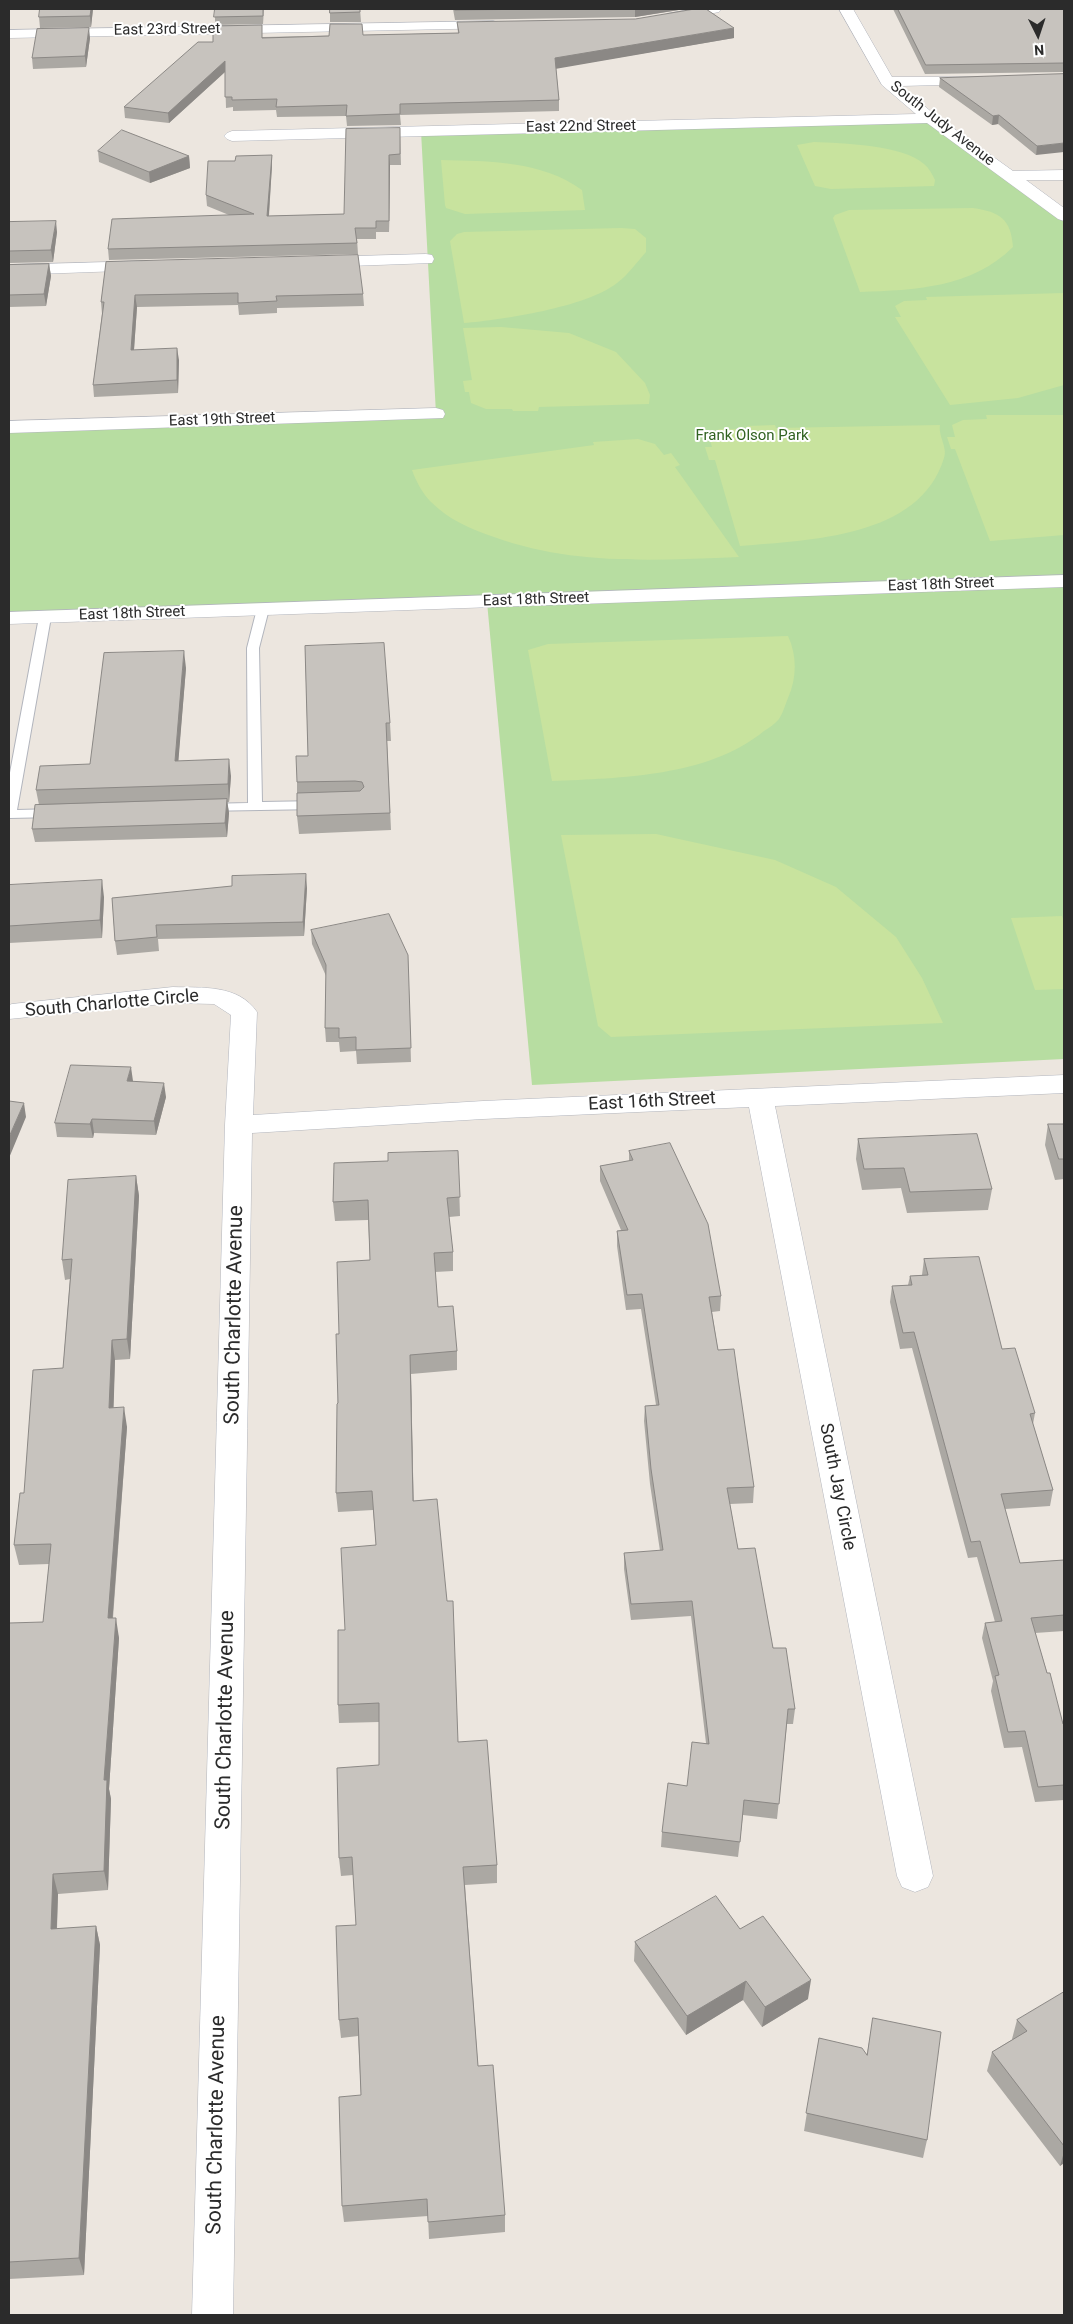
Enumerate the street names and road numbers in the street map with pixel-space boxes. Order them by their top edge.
street label: East 23rd Street [114,20,220,40]
street label: South Judy Avenue [886,78,998,170]
street label: East 22nd Street [526,117,636,137]
street label: East 19th Street [169,409,275,431]
street label: East 18th Street [888,574,994,596]
street label: East 18th Street [483,589,589,611]
street label: East 18th Street [79,603,185,625]
street label: South Charlotte Circle [24,986,200,1022]
street label: East 16th Street [588,1088,716,1116]
street label: South Charlotte Avenue [220,1205,250,1425]
street label: South Jay Circle [814,1422,860,1552]
street label: South Charlotte Avenue [211,1610,241,1830]
street label: South Charlotte Avenue [202,2015,232,2235]

